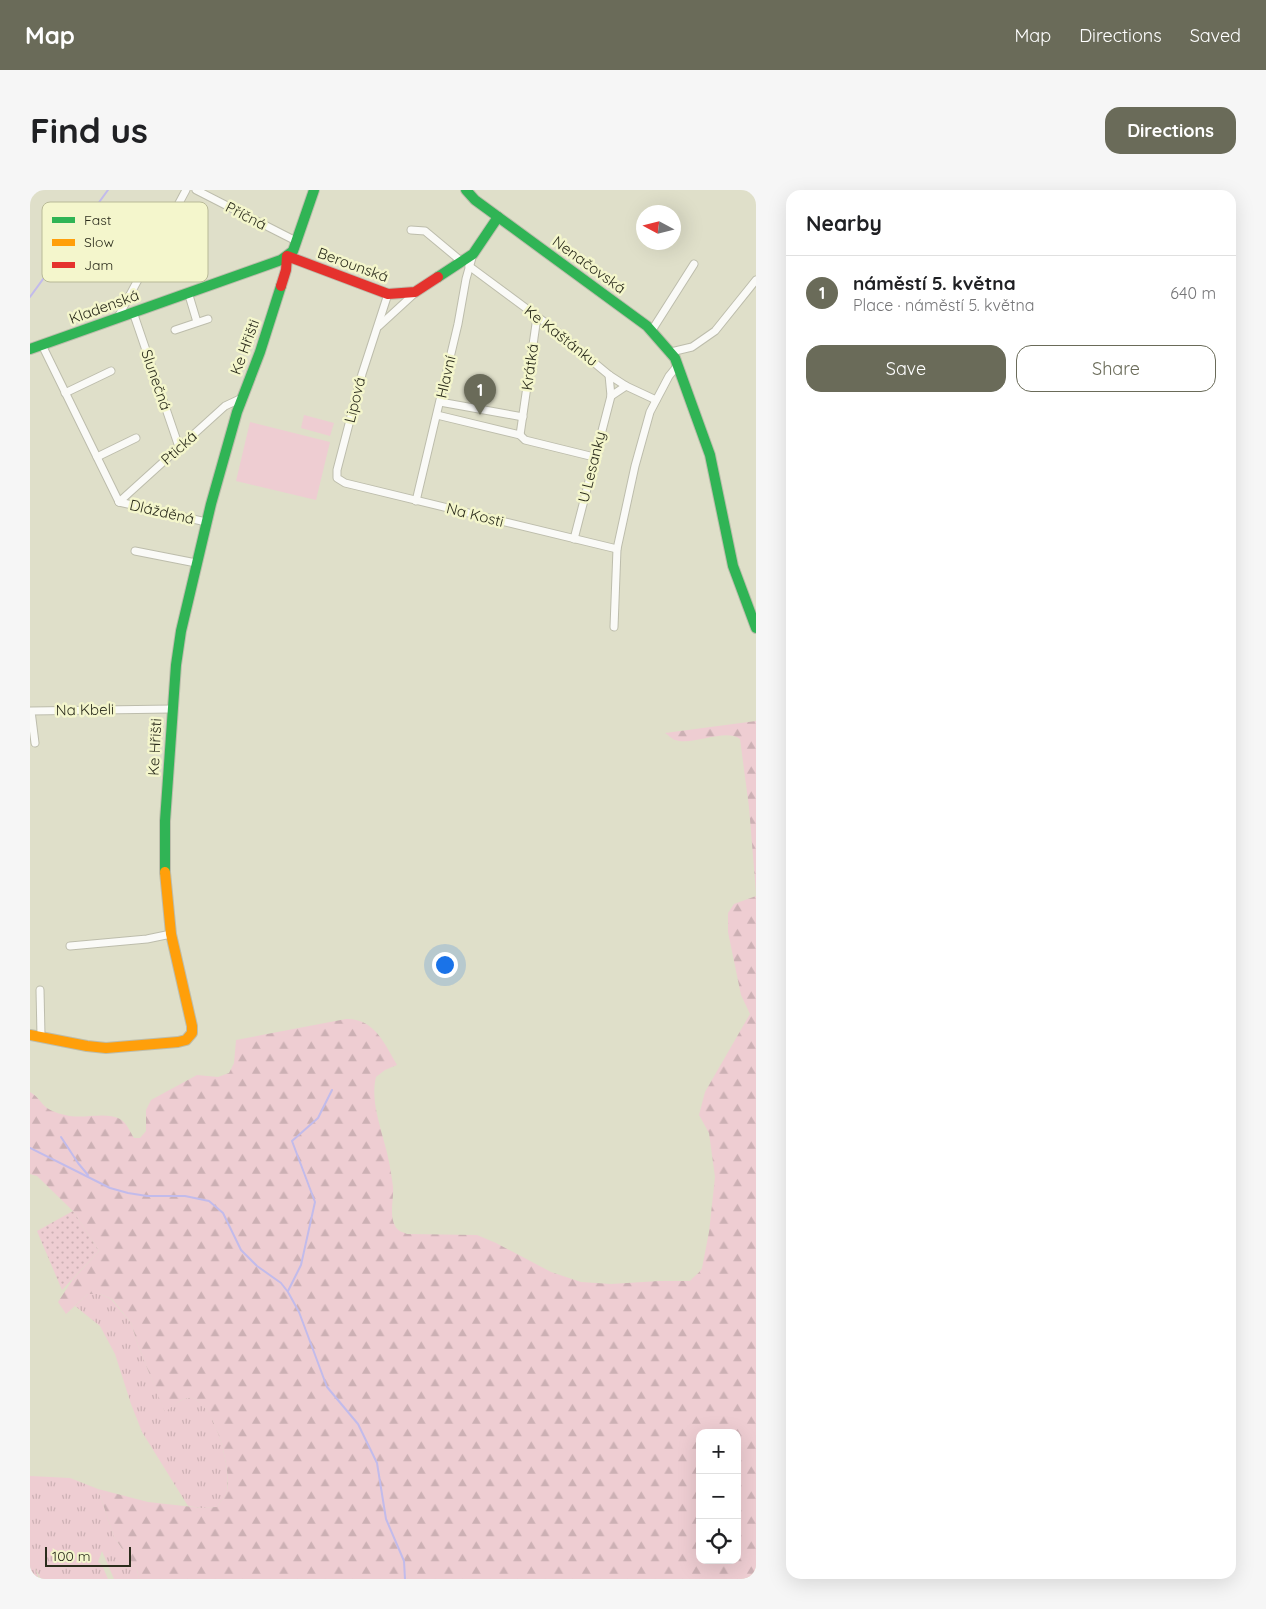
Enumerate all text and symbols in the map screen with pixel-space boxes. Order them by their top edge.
text: Map [25,20,75,50]
text: Map [1014,24,1051,47]
text: Directions [1079,24,1162,47]
text: Saved [1190,24,1241,47]
button: Directions [1105,107,1236,154]
text: Find us [30,108,148,152]
street label: Příčná [223,197,270,234]
legend [42,202,208,282]
north arrow [636,205,681,250]
text: Nearby [806,210,882,236]
text: Fast [84,211,112,229]
street label: Nenačovská [549,232,630,298]
text: Slow [84,233,114,251]
street label: Berounská [315,243,391,286]
text: Jam [84,256,113,274]
text: náměstí 5. května [853,271,1016,295]
text: 1 [819,283,825,303]
text: 640 m [1170,283,1216,303]
street label: Kladenská [66,285,141,328]
text: Place · náměstí 5. května [853,295,1034,315]
street label: Ke Kaštánku [521,301,602,370]
street label: Ke Hřišti [226,317,263,377]
street label: Krátká [517,342,542,391]
button: Save [806,345,1006,392]
button: Share [1016,345,1216,392]
street label: Slunečná [137,347,176,413]
street label: Hlavní [431,353,460,400]
pin: 1 [464,374,496,415]
street label: Lipová [340,375,369,425]
street label: Ptická [157,426,201,469]
street label: U Lesanky [574,429,610,504]
street label: Dlážděná [128,495,196,528]
street label: Na Kosti [445,498,506,531]
street label: Na Kbeli [56,699,114,720]
street label: Ke Hřišti [144,718,165,776]
your location [432,952,458,978]
map controls [696,1429,741,1564]
button: + [696,1429,741,1474]
button: − [696,1474,741,1519]
button: locate [696,1519,741,1564]
scale bar [45,1544,131,1567]
text: 100 m [52,1547,90,1565]

